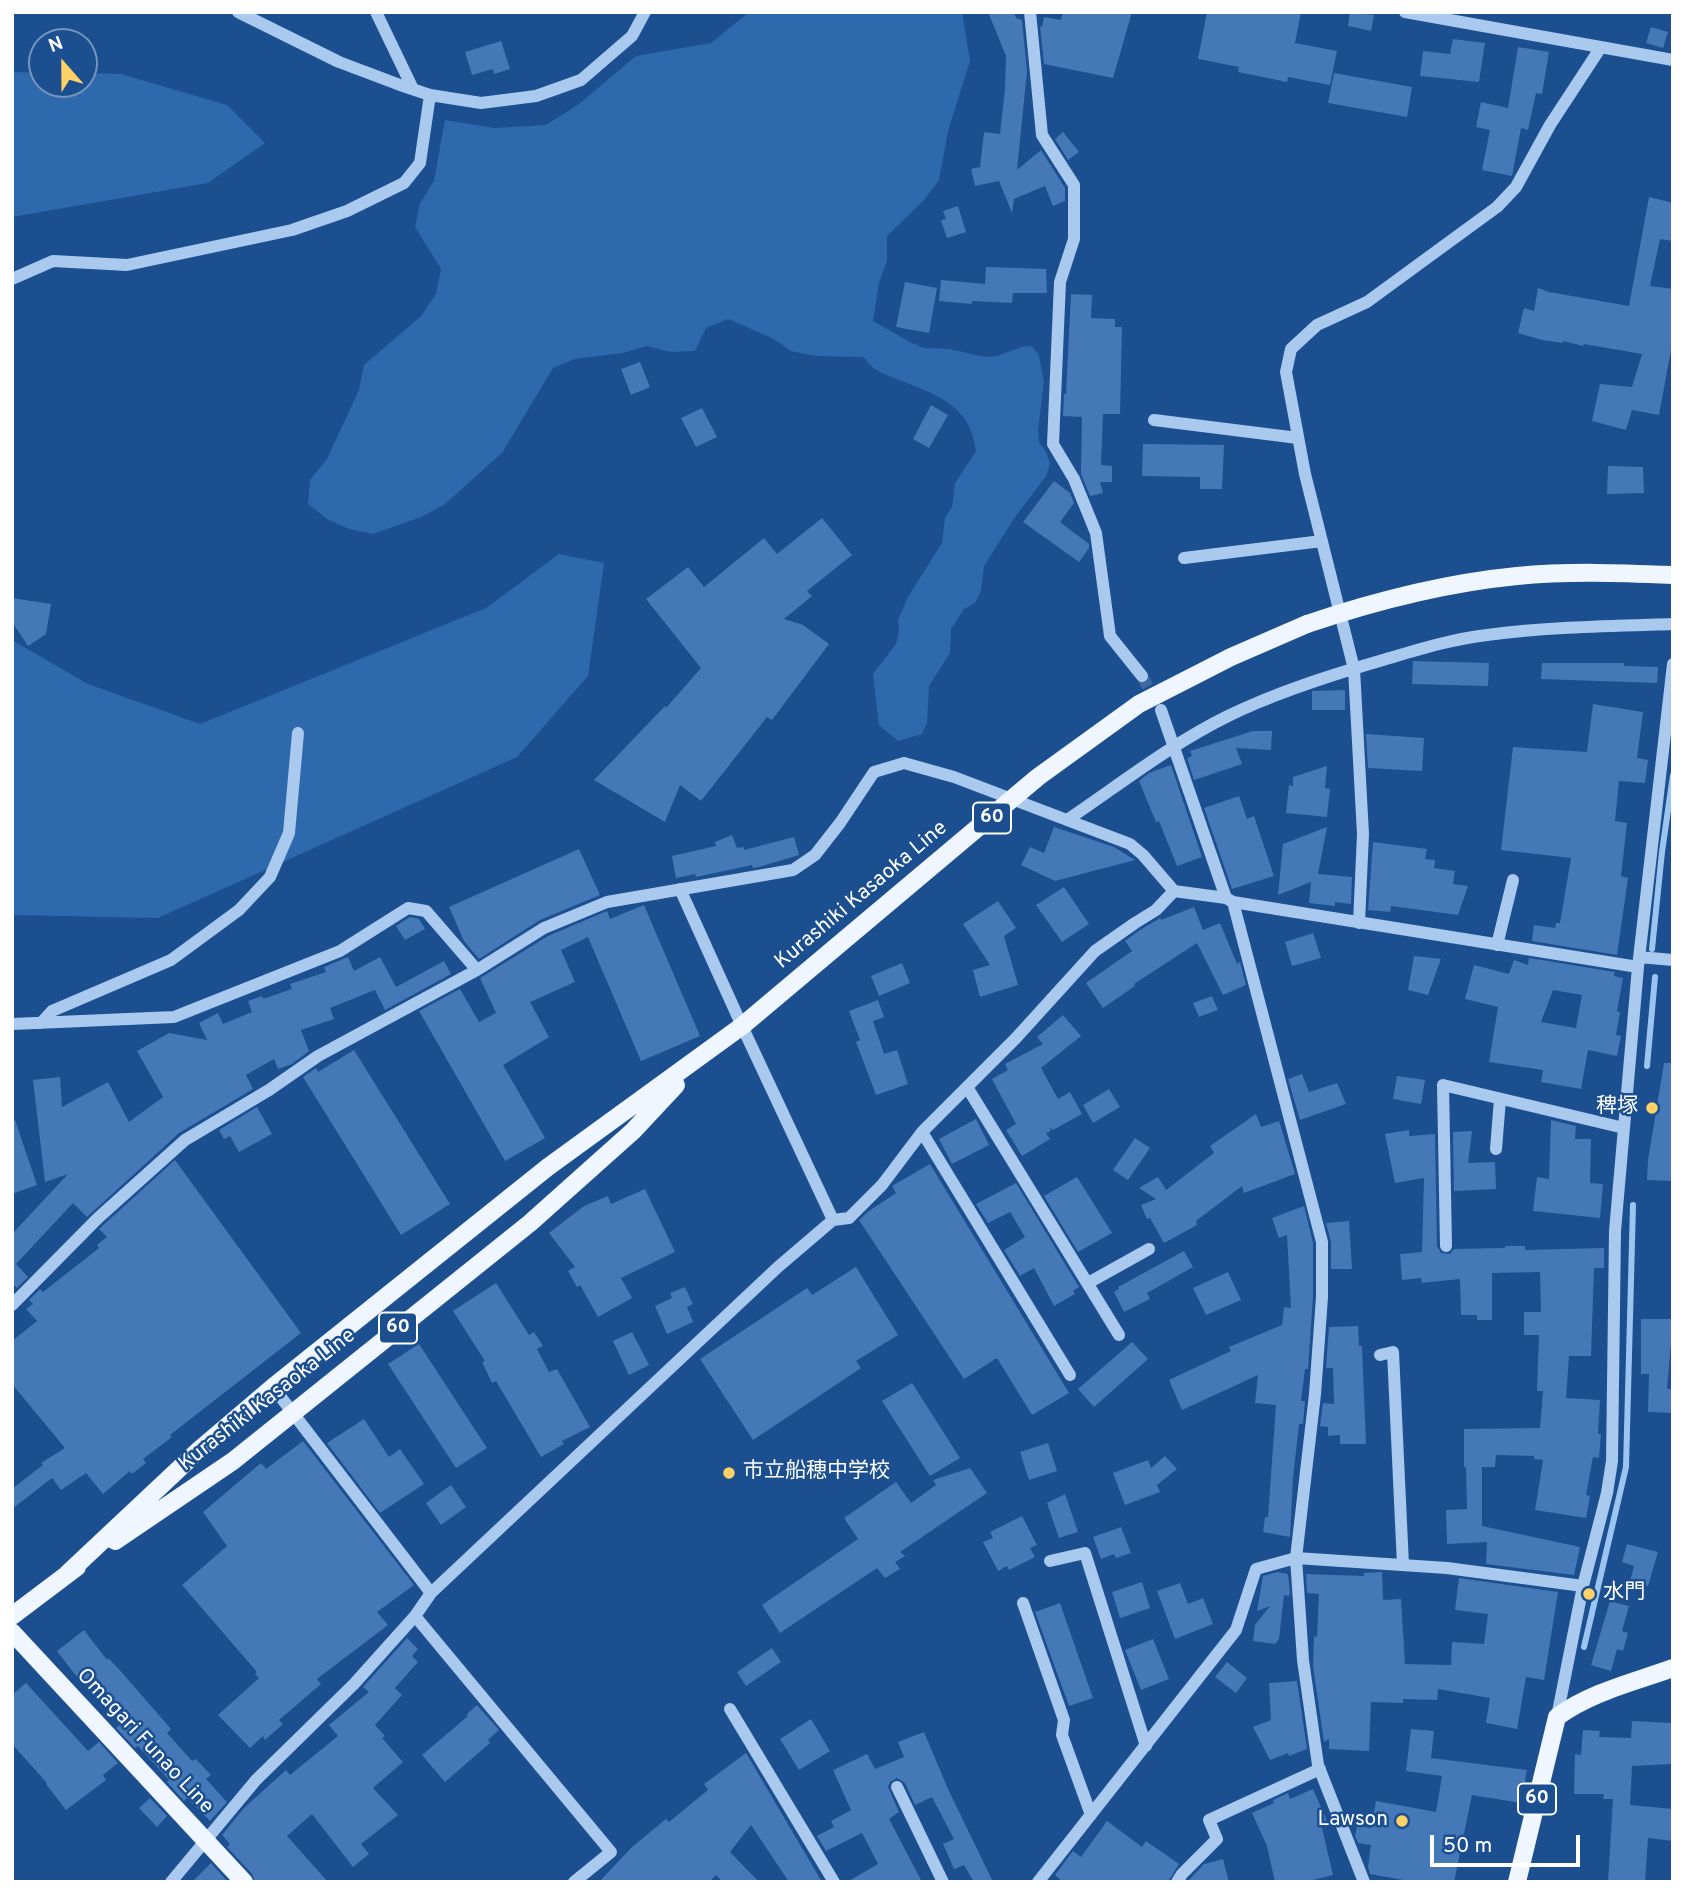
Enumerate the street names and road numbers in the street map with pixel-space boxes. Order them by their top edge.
road number: 60 [973,803,1011,834]
street label: Kurashiki Kasaoka Line [771,816,953,976]
road number: 60 [379,1312,417,1344]
street label: Kurashiki Kasaoka Line [175,1324,361,1478]
street label: Omagari Funao Line [70,1664,218,1820]
road number: 60 [1518,1784,1556,1814]

